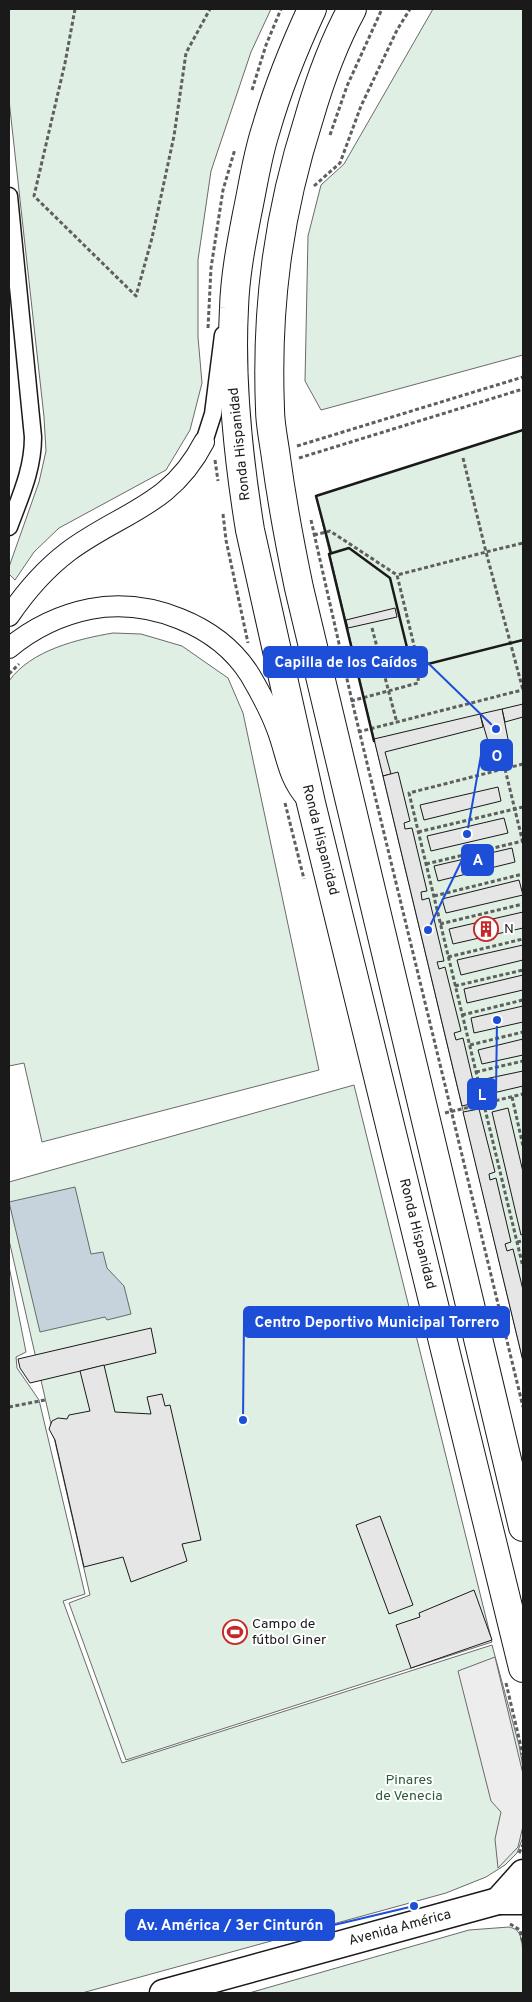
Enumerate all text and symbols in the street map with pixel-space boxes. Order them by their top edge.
street label: Ronda Hispanidad [226,387,254,501]
callout: Capilla de los Caídos [264,647,427,677]
text: Capilla de los Caídos [275,654,417,673]
callout: O [481,740,512,770]
text: O [492,748,502,767]
street label: Ronda Hispanidad [298,783,342,897]
callout: A [462,845,493,875]
text: A [473,852,484,871]
building icon: N [473,916,499,942]
place label: N [504,921,514,938]
callout: L [468,1079,496,1109]
text: L [478,1087,487,1106]
street label: Ronda Hispanidad [395,1177,439,1291]
callout: Centro Deportivo Municipal Torrero [244,1307,509,1337]
text: Centro Deportivo Municipal Torrero [254,1314,500,1333]
place label: Campo de fútbol Giner [252,1616,327,1649]
sports icon: Campo de fútbol Giner [222,1619,248,1645]
park label: Pinares de Venecia [375,1772,443,1805]
street label: Avenida América [347,1906,453,1950]
callout: Av. América / 3er Cinturón [126,1910,334,1940]
text: Av. América / 3er Cinturón [137,1917,323,1936]

